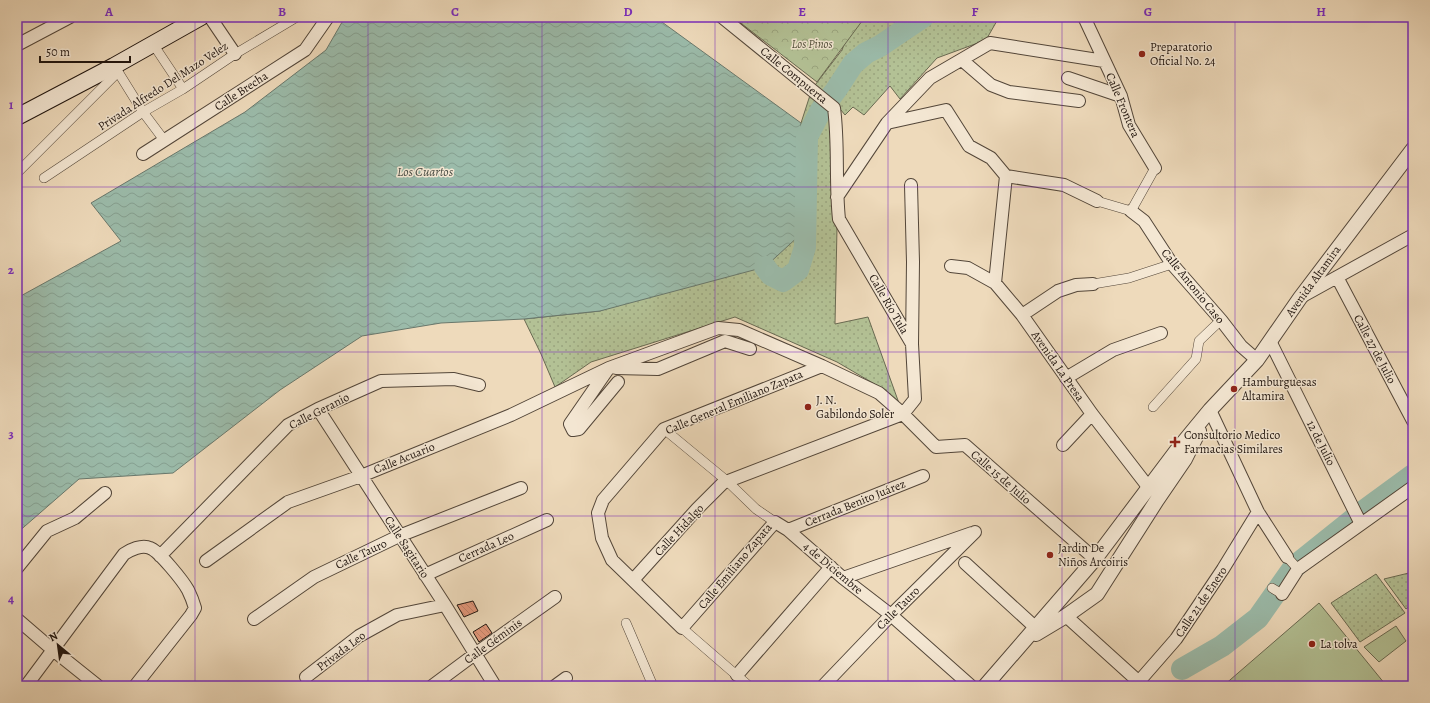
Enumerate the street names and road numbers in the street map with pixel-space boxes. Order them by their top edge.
street label: Privada Alfredo Del Mazo Velez [95,38,231,134]
street label: Calle Compuerta [757,43,831,107]
street label: Calle Brecha [211,68,271,114]
street label: Calle Frontera [1102,70,1144,140]
street label: Avenida Altamira [1281,242,1344,321]
street label: Calle Antonio Caso [1158,245,1228,327]
street label: Calle Río Tula [865,271,913,337]
street label: Calle 27 de Julio [1350,312,1400,386]
street label: Avenida La Presa [1027,327,1088,405]
street label: Calle General Emiliano Zapata [663,366,806,438]
street label: Calle Geranio [286,389,352,433]
street label: 12 de Julio [1303,418,1339,468]
street label: Calle Acuario [371,438,437,478]
street label: Calle 15 de Julio [967,446,1035,508]
street label: Cerrada Benito Juárez [802,475,908,531]
street label: Calle Hidalgo [651,500,707,560]
street label: Calle Sagitario [381,513,433,581]
street label: Calle Emiliano Zapata [694,519,776,612]
street label: Cerrada Leo [456,528,516,566]
street label: Calle Tauro [333,535,389,573]
street label: 4 de Diciembre [800,538,866,598]
street label: Calle 21 de Enero [1171,563,1231,641]
street label: Calle Tauro [873,583,923,633]
street label: Calle Géminis [461,614,525,667]
street label: Privada Leo [313,627,369,675]

